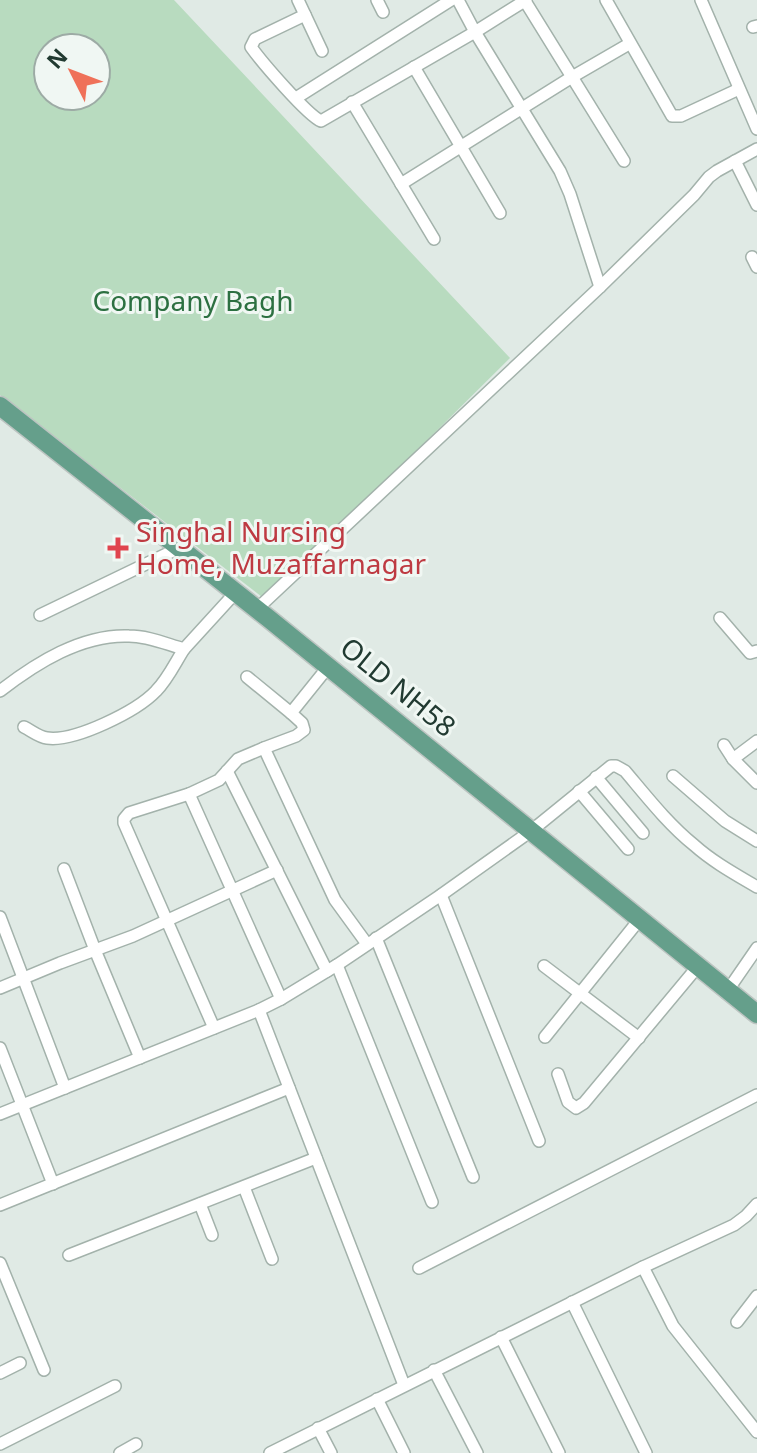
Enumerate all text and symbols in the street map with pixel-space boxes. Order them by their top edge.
north arrow [32,32,112,112]
text: N [39,41,74,75]
park label: Company Bagh [92,281,294,319]
place label: Singhal Nursing Home, Muzaffarnagar [136,512,426,582]
marker: Singhal Nursing Home, Muzaffarnagar [107,537,129,559]
street label: OLD NH58 [333,628,464,745]

